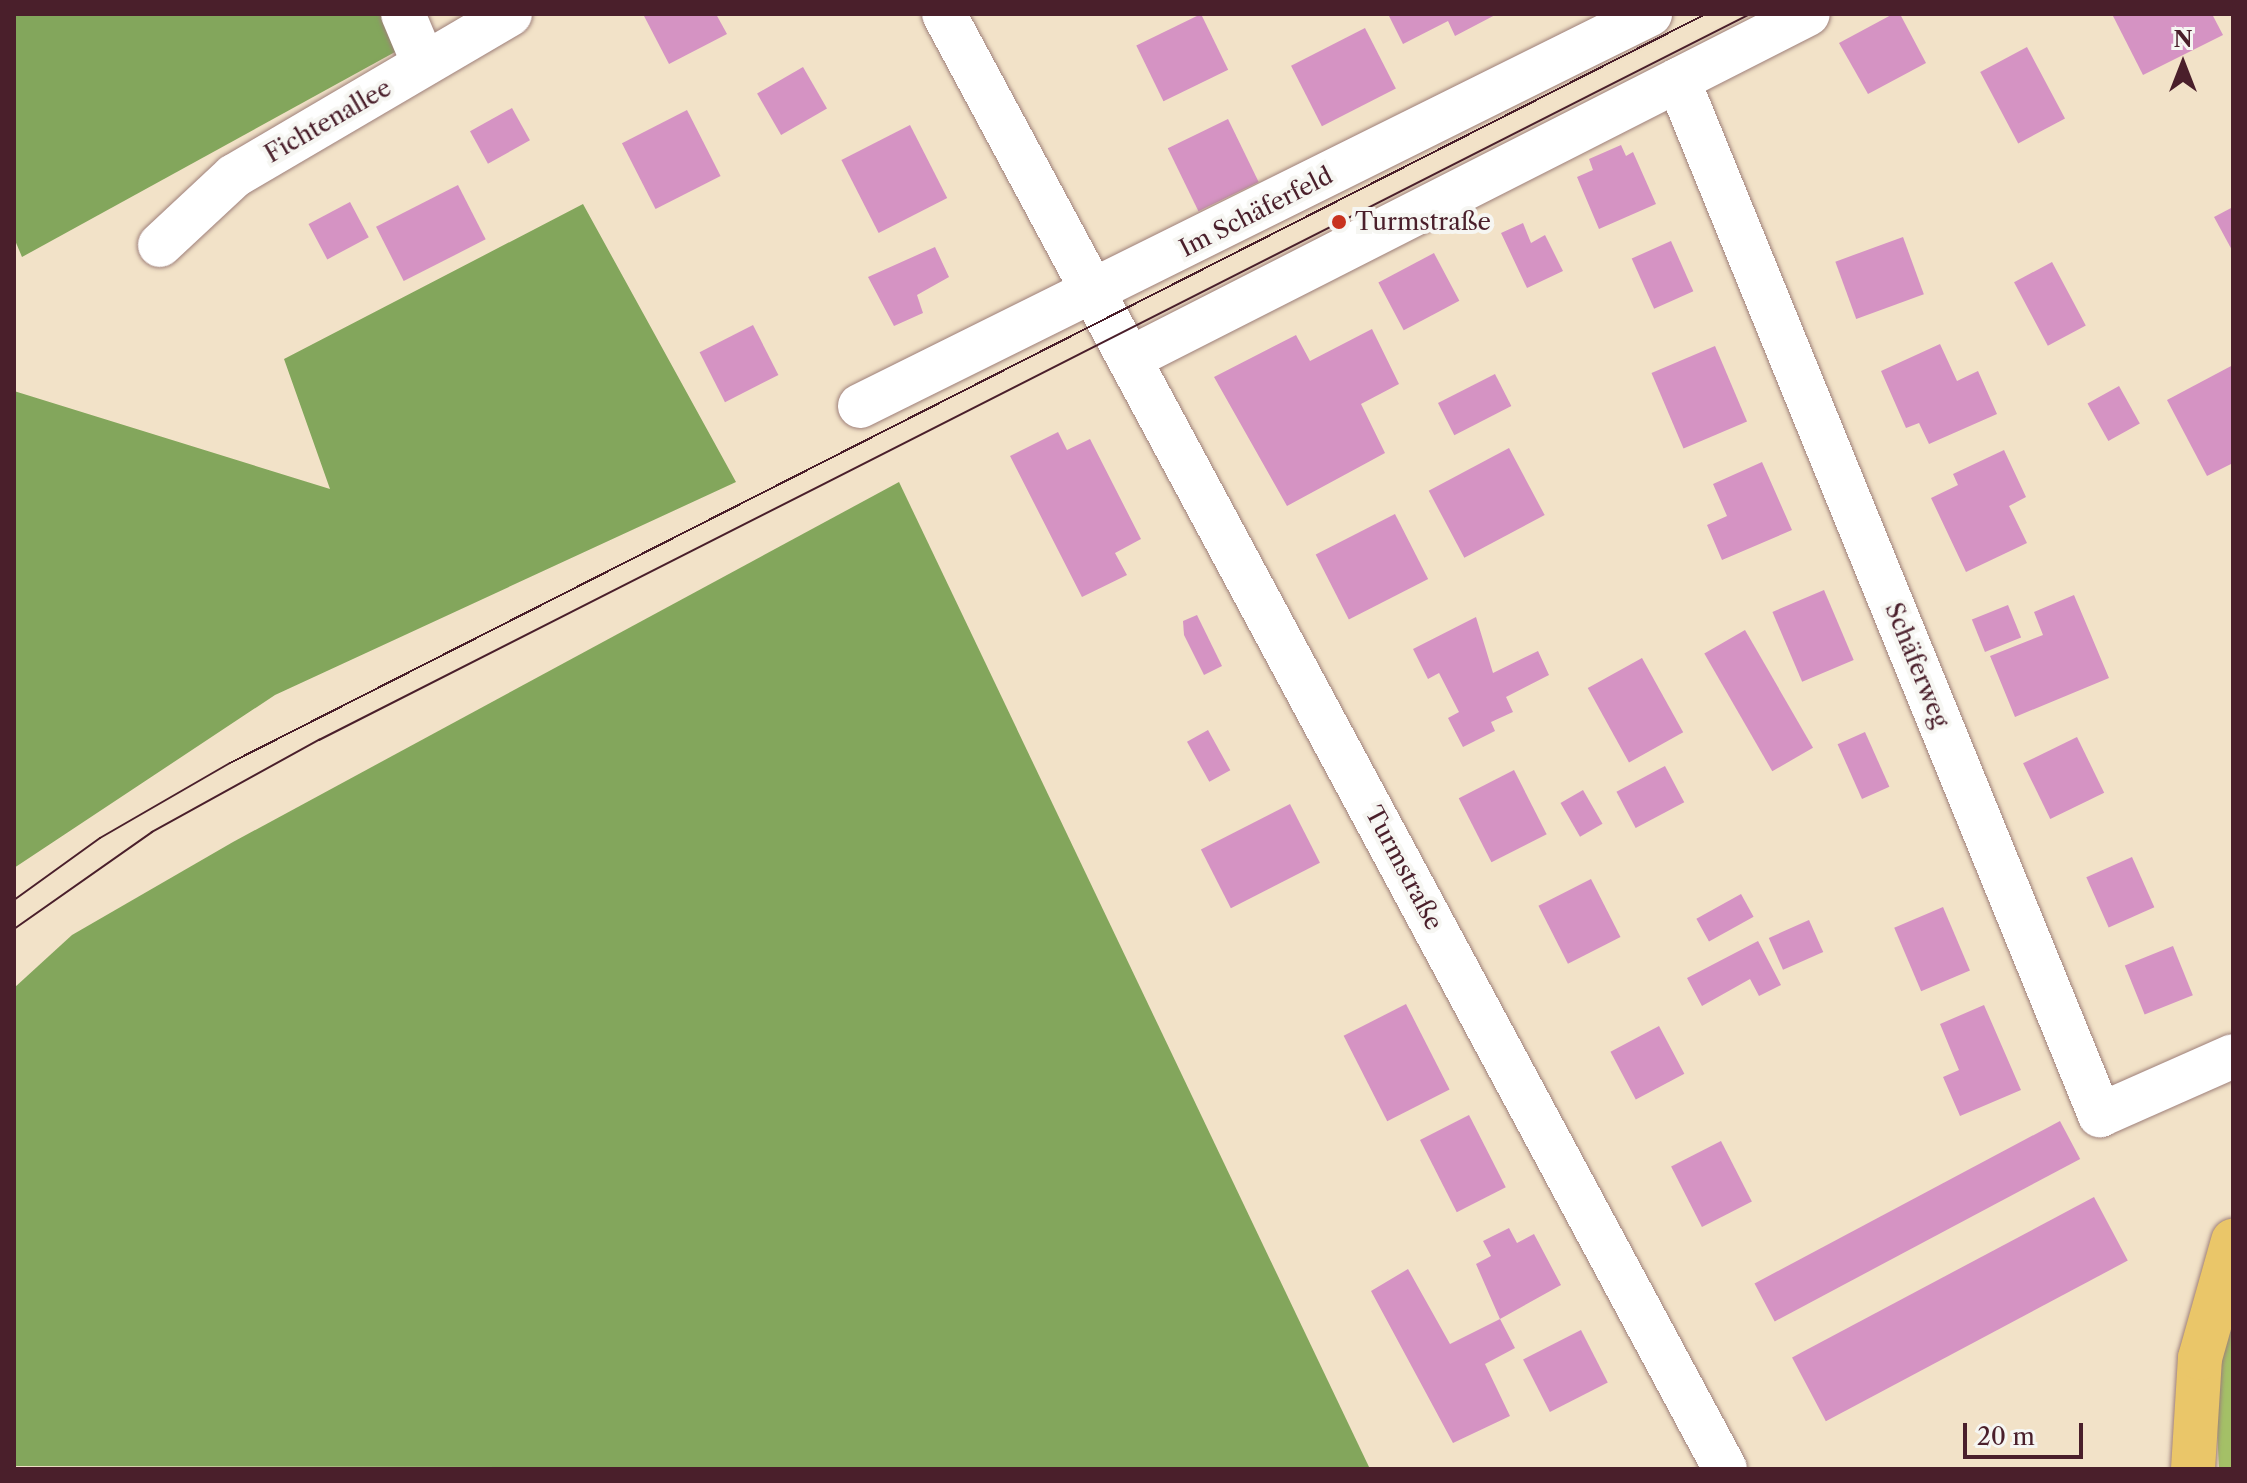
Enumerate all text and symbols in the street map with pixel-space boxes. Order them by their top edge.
north arrow [2143,24,2223,104]
text: N [2173,26,2193,53]
street label: Fichtenallee [260,73,396,169]
street label: Im Schäferfeld [1175,161,1337,263]
place label: Turmstraße [1355,208,1491,236]
marker: Turmstraße [1330,213,1348,231]
street label: Schäferweg [1879,598,1955,732]
street label: Turmstraße [1359,801,1449,935]
scale bar [1967,1407,2087,1457]
text: 20 m [1977,1422,2035,1451]

